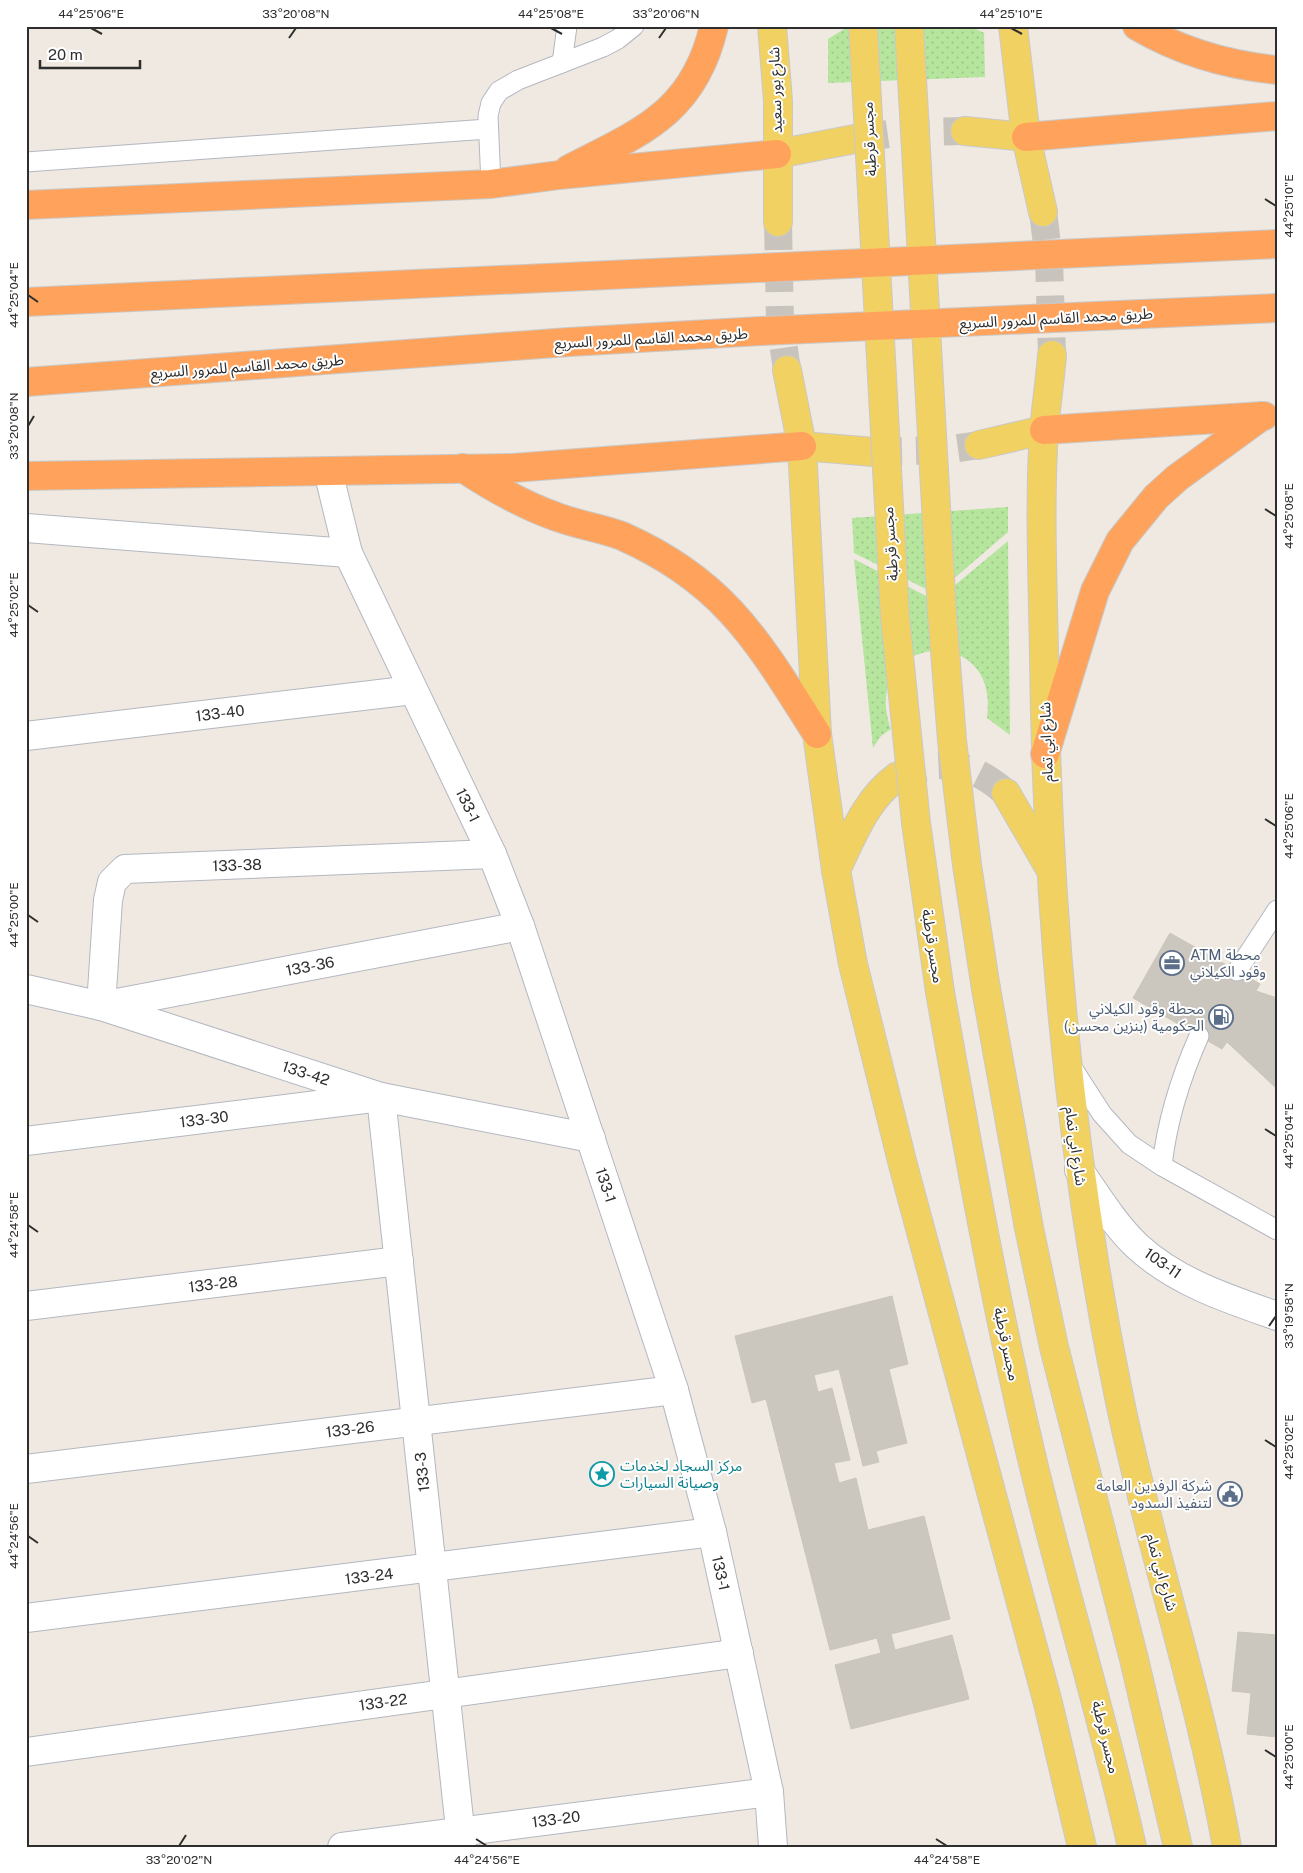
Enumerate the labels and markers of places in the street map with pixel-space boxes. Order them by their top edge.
place label: ATM محطة وقود الكيلاني [1190,946,1266,983]
office icon: ATM محطة وقود الكيلاني [1159,950,1185,976]
place label: محطة وقود الكيلاني الحكومية (بنزين محسن) [1064,1000,1204,1035]
fuel station icon: محطة وقود الكيلاني الحكومية (بنزين محسن) [1208,1004,1234,1030]
place label: مركز السجاد لخدمات وصيانة السيارات [620,1457,743,1492]
place icon: مركز السجاد لخدمات وصيانة السيارات [589,1461,615,1487]
place label: شركة الرفدين العامة لتنفيذ السدود [1096,1477,1212,1512]
public building icon: شركة الرفدين العامة لتنفيذ السدود [1217,1481,1243,1507]

